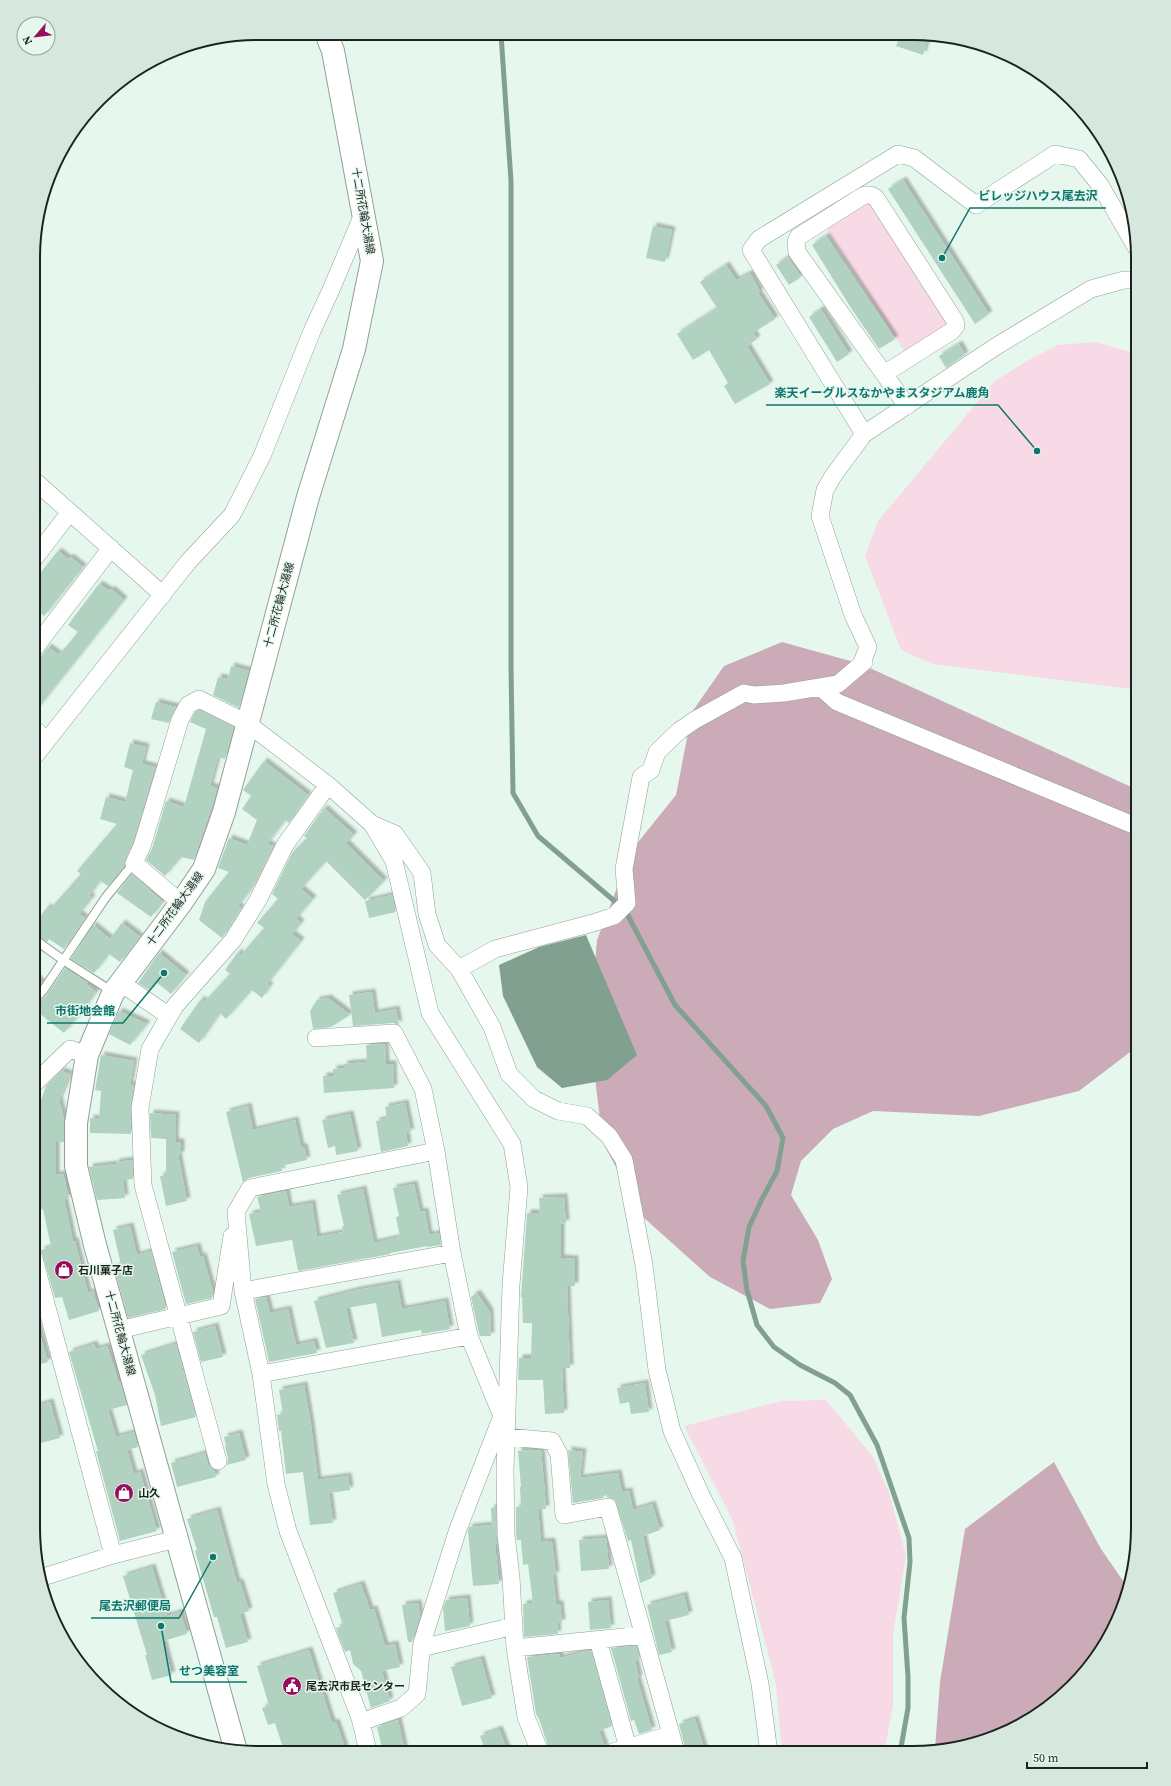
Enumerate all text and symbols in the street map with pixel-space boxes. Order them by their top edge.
north arrow [16,16,56,56]
text: N [19,33,36,48]
street label: 十二所花輪大湯線 [348,166,378,256]
callout: ビレッジハウス尾去沢 [970,184,1106,208]
text: ビレッジハウス尾去沢 [978,188,1098,204]
callout: 楽天イーグルスなかやまスタジアム鹿角 [766,381,998,405]
text: 楽天イーグルスなかやまスタジアム鹿角 [774,385,990,401]
street label: 十二所花輪大湯線 [260,561,298,649]
street label: 十二所花輪大湯線 [143,869,207,949]
callout: 市街地会館 [47,999,123,1023]
text: 市街地会館 [55,1003,115,1019]
shop icon: 石川菓子店 [53,1259,75,1281]
place label: 石川菓子店 [78,1263,133,1278]
street label: 十二所花輪大湯線 [101,1289,139,1377]
shop icon: 山久 [113,1482,135,1504]
place label: 山久 [138,1486,160,1501]
callout: 尾去沢郵便局 [91,1594,179,1618]
text: 尾去沢郵便局 [99,1598,171,1614]
callout: せつ美容室 [171,1658,247,1682]
text: せつ美容室 [179,1663,239,1679]
public building icon: 尾去沢市民センター [281,1675,303,1697]
place label: 尾去沢市民センター [306,1679,405,1694]
scale bar [1027,1744,1147,1770]
text: 50 m [1033,1750,1059,1766]

